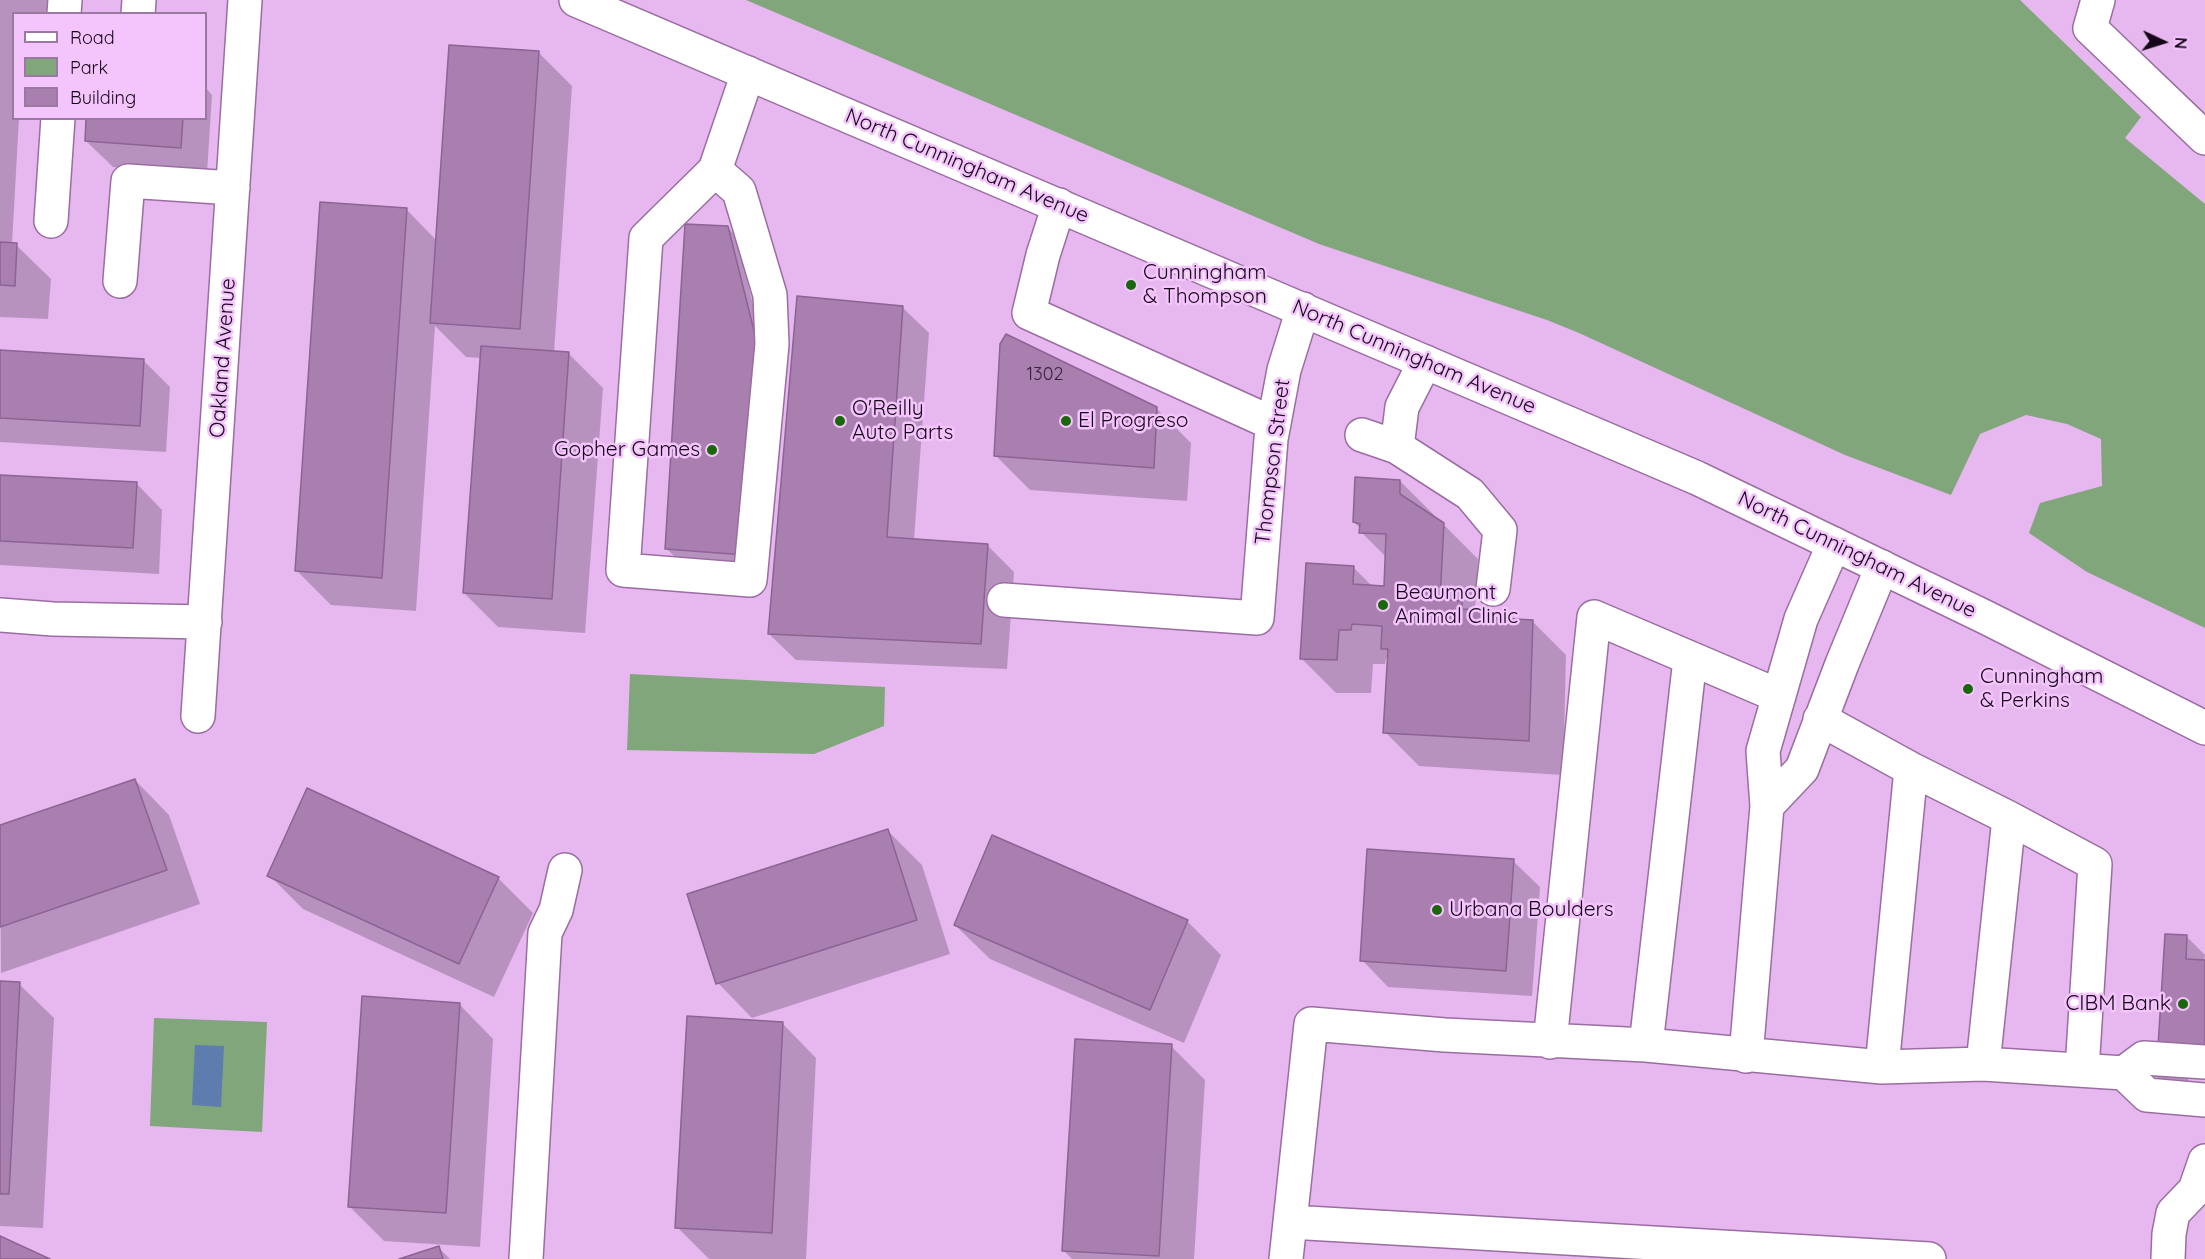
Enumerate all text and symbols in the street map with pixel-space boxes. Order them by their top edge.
legend [12,12,207,120]
north arrow [2133,12,2193,72]
text: Road [70,26,115,49]
text: N [2171,37,2191,50]
text: Park [70,56,108,79]
text: Building [70,86,136,109]
street label: North Cunningham Avenue [842,103,1092,229]
place label: Cunningham & Thompson [1143,260,1267,310]
street label: Oakland Avenue [205,277,241,439]
marker: Cunningham & Thompson [1124,278,1138,292]
street label: North Cunningham Avenue [1289,294,1539,420]
house number: 1302 [1027,364,1063,386]
street label: Thompson Street [1250,378,1296,546]
place label: O'Reilly Auto Parts [852,396,953,446]
place label: El Progreso [1078,408,1188,434]
marker: O'Reilly Auto Parts [833,414,847,428]
marker: El Progreso [1059,414,1073,428]
place label: Gopher Games [554,437,700,463]
marker: Gopher Games [705,443,719,457]
street label: North Cunningham Avenue [1734,486,1980,624]
place label: Beaumont Animal Clinic [1395,580,1518,630]
marker: Beaumont Animal Clinic [1376,598,1390,612]
place label: Cunningham & Perkins [1980,664,2103,714]
marker: Cunningham & Perkins [1961,682,1975,696]
place label: Urbana Boulders [1449,897,1614,923]
marker: Urbana Boulders [1430,903,1444,917]
place label: CIBM Bank [2065,991,2171,1017]
marker: CIBM Bank [2176,997,2190,1011]

